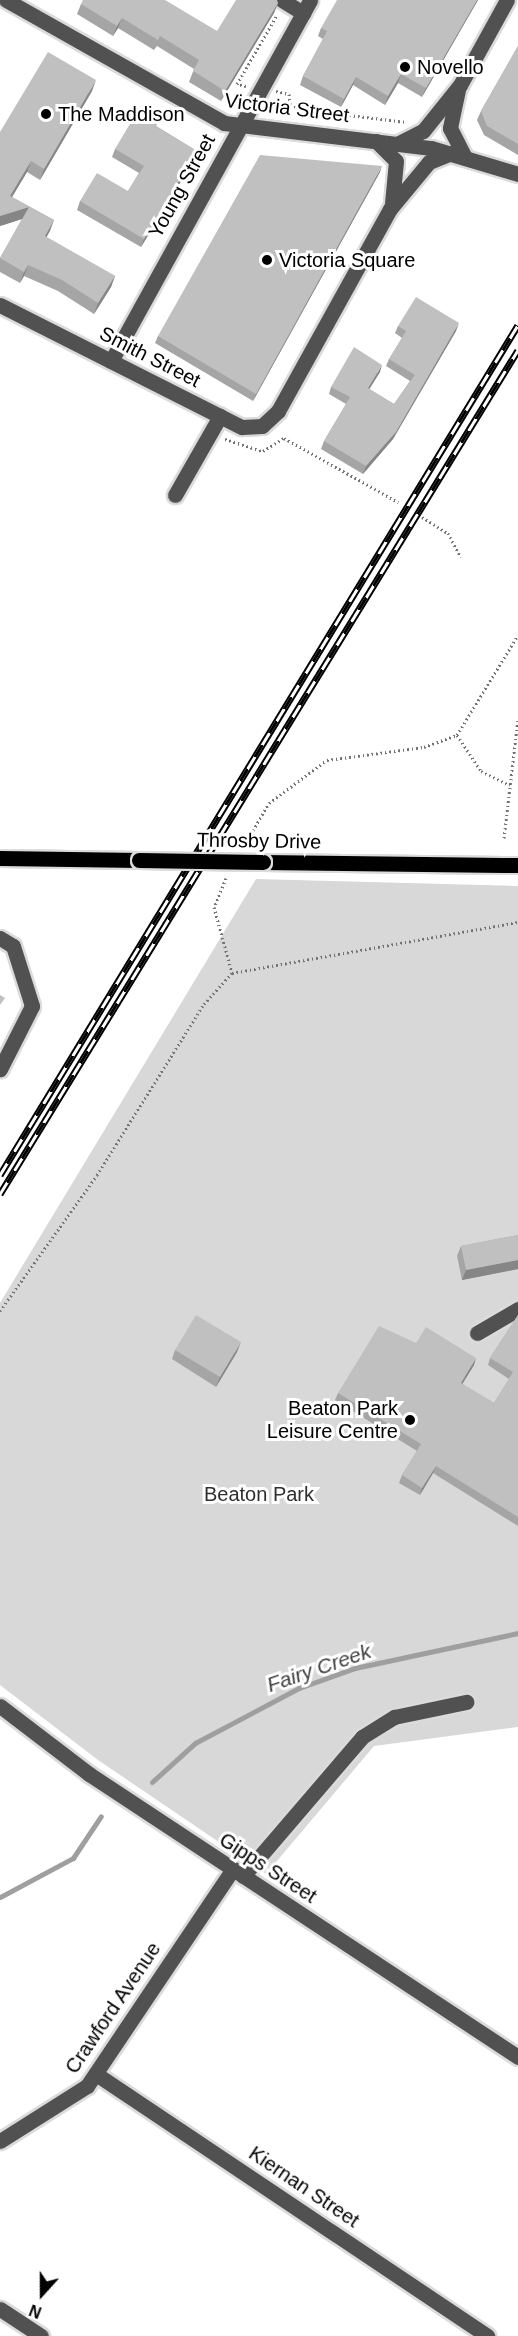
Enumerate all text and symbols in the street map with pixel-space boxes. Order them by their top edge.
place label: Novello [417,55,484,79]
marker: Novello [398,60,412,74]
street label: Victoria Street [223,88,351,128]
place label: The Maddison [58,102,185,126]
marker: The Maddison [39,107,53,121]
street label: Young Street [144,130,220,242]
place label: Victoria Square [279,248,415,272]
marker: Victoria Square [260,253,274,267]
street label: Smith Street [96,321,204,393]
street label: Throsby Drive [197,828,321,854]
place label: Beaton Park Leisure Centre [267,1396,398,1443]
marker: Beaton Park Leisure Centre [403,1413,417,1427]
park label: Beaton Park [204,1482,314,1506]
water label: Fairy Creek [264,1638,374,1698]
street label: Gipps Street [215,1828,321,1908]
street label: Crawford Avenue [60,1937,166,2079]
street label: Kiernan Street [244,2141,364,2233]
north arrow [12,2264,72,2324]
text: N [27,2301,44,2321]

